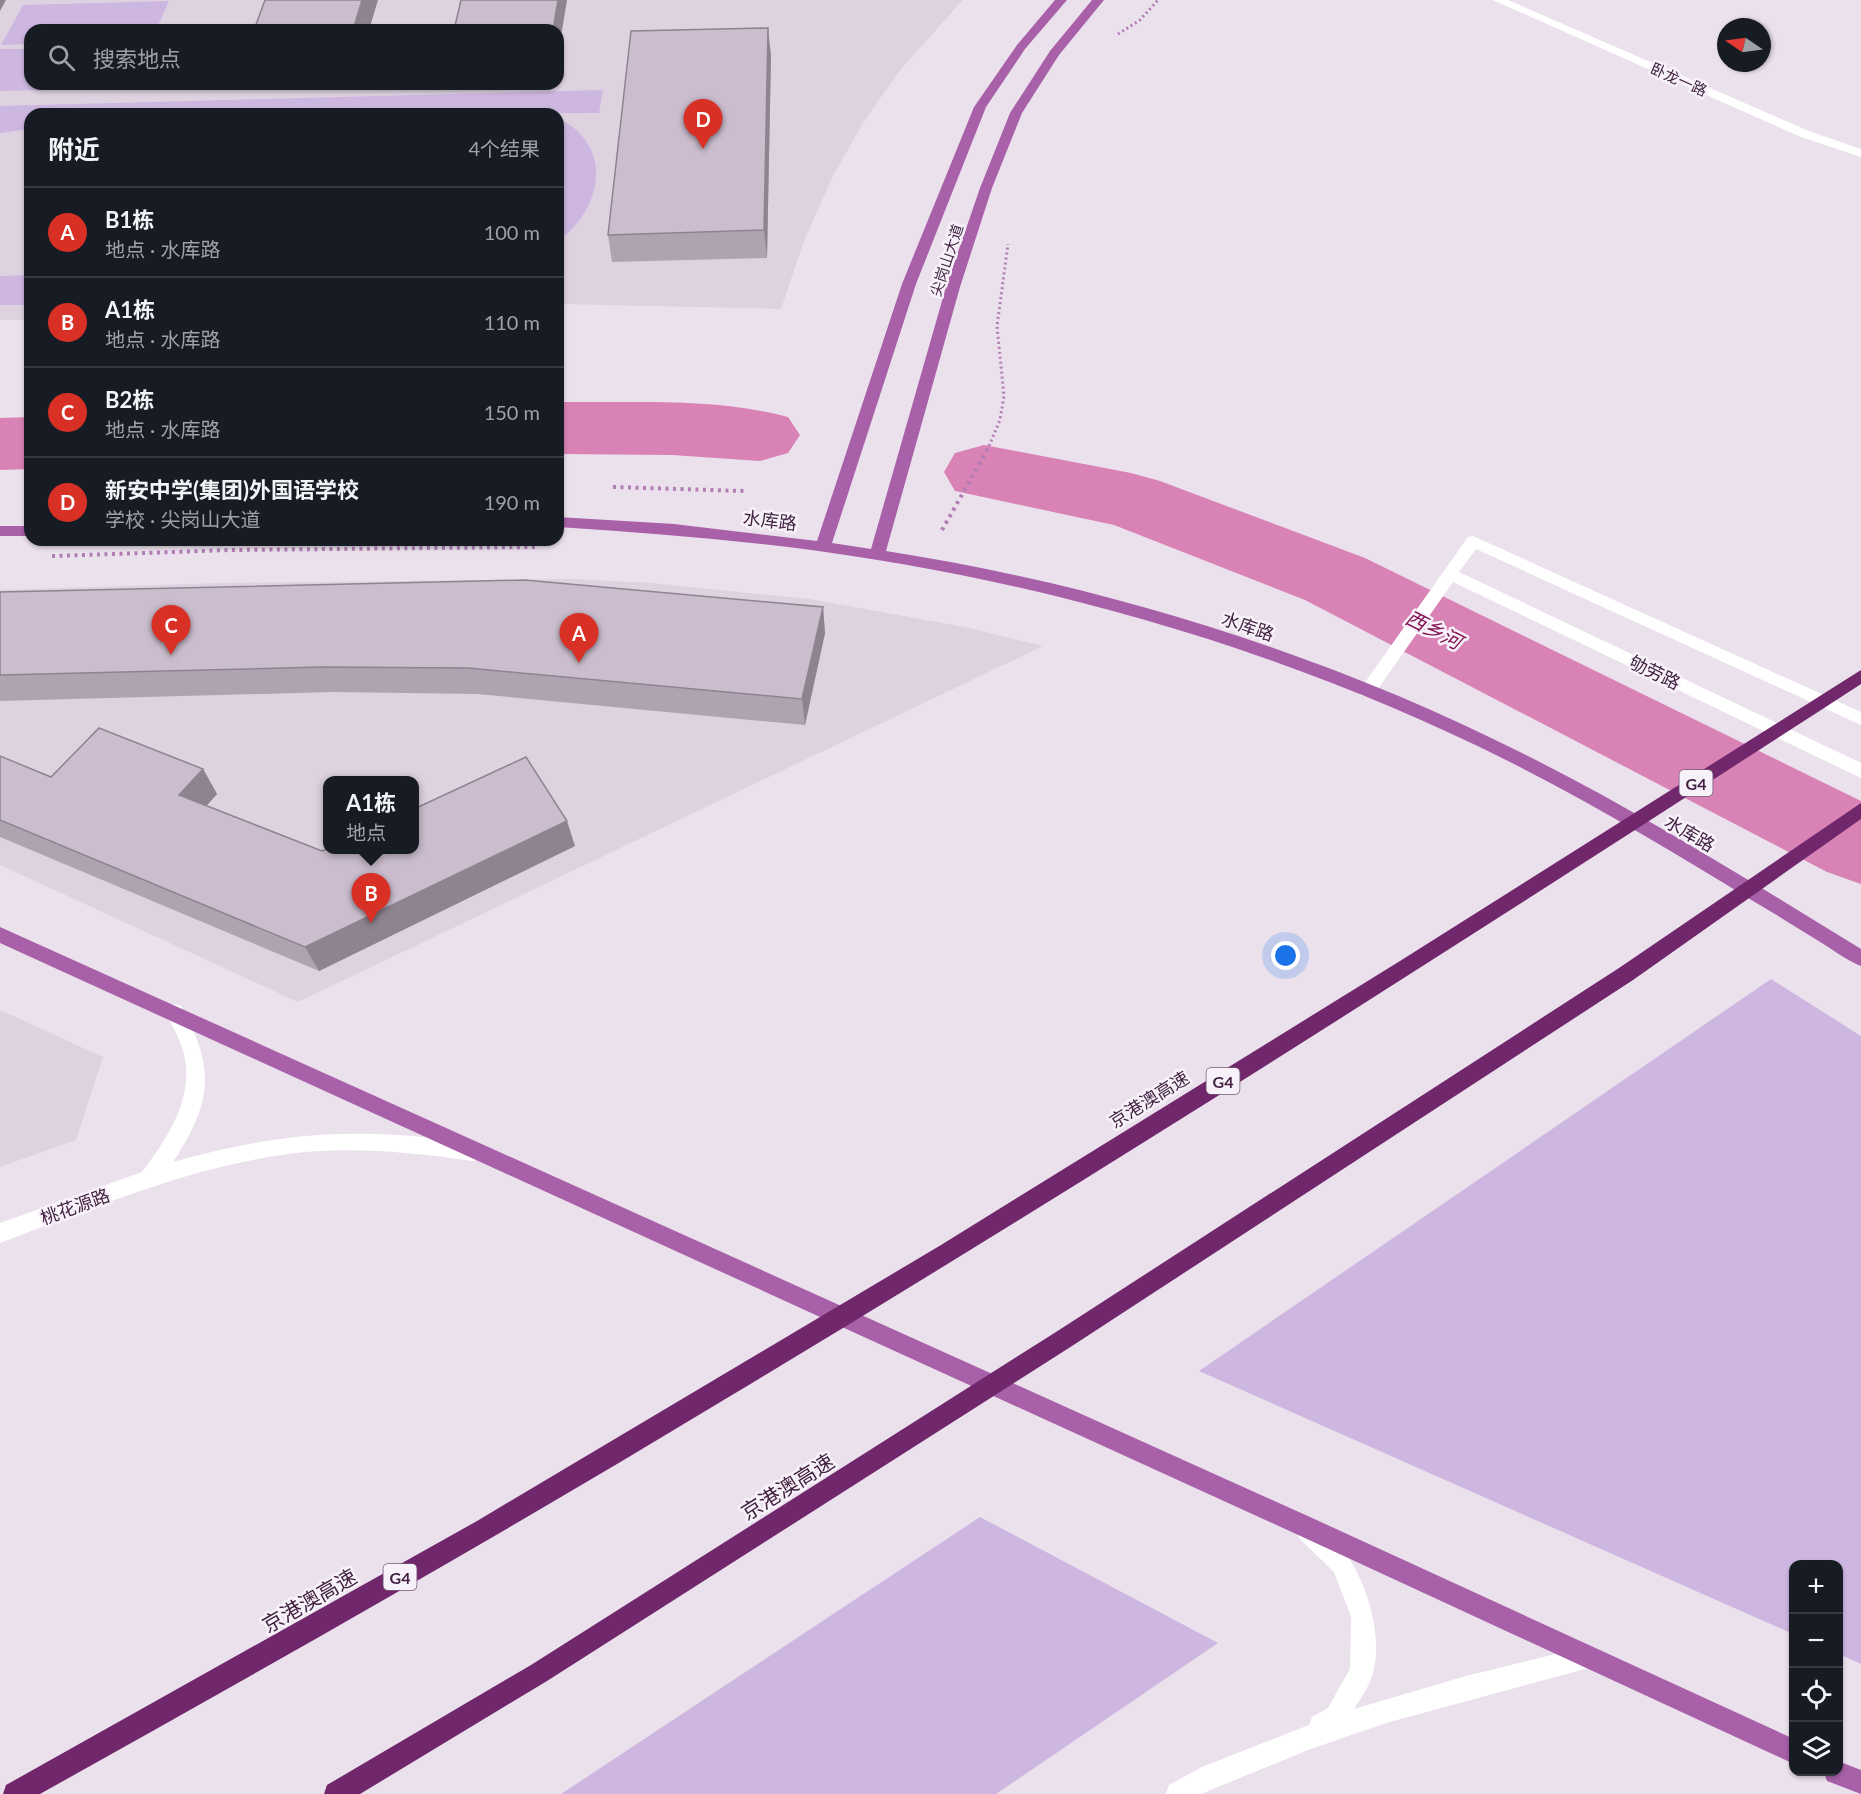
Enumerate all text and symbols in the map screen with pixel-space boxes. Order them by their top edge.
north arrow [1717,18,1771,72]
search box [24,24,564,90]
icon: search [45,41,78,74]
text: 搜索地点 [93,45,181,72]
street label: 卧龙一路 [1648,59,1710,99]
pin: D [684,100,722,149]
text: 附近 [48,133,100,165]
text: 4个结果 [468,136,540,160]
text: B1栋 [105,206,154,233]
text: A [61,220,74,244]
text: 100 m [484,220,540,244]
street label: 尖岗山大道 [926,222,966,298]
text: 地点 · 水库路 [105,237,220,261]
text: A1栋 [105,296,155,323]
text: B [61,310,74,334]
text: 110 m [484,310,540,334]
text: 地点 · 水库路 [105,327,220,351]
text: B2栋 [105,386,154,413]
text: C [61,400,74,424]
text: 150 m [484,400,540,424]
text: 地点 · 水库路 [105,417,220,441]
text: 新安中学(集团)外国语学校 [105,476,359,503]
text: D [60,490,75,514]
text: 190 m [484,490,540,514]
street label: 水库路 [742,506,798,534]
text: 学校 · 尖岗山大道 [105,507,260,531]
water label: 西乡河 [1402,605,1470,655]
pin: C [152,606,190,655]
street label: 水库路 [1219,607,1277,645]
pin: A [560,614,598,663]
street label: 劬劳路 [1626,650,1684,694]
road number: G4 [1680,770,1712,796]
popup [323,776,419,854]
text: A1栋 [346,789,396,816]
street label: 水库路 [1661,810,1719,856]
text: 地点 [346,820,386,844]
pin: B [352,874,391,923]
your location [1271,941,1300,970]
street label: 京港澳高速 [1105,1066,1193,1132]
road number: G4 [1206,1068,1240,1094]
street label: 桃花源路 [37,1183,113,1229]
street label: 京港澳高速 [736,1448,838,1524]
map controls [1789,1560,1843,1776]
button: + [1789,1560,1843,1614]
street label: 京港澳高速 [257,1563,361,1637]
road number: G4 [384,1564,416,1590]
button: − [1789,1614,1843,1668]
button: locate [1789,1668,1843,1722]
button: layers [1789,1722,1843,1776]

